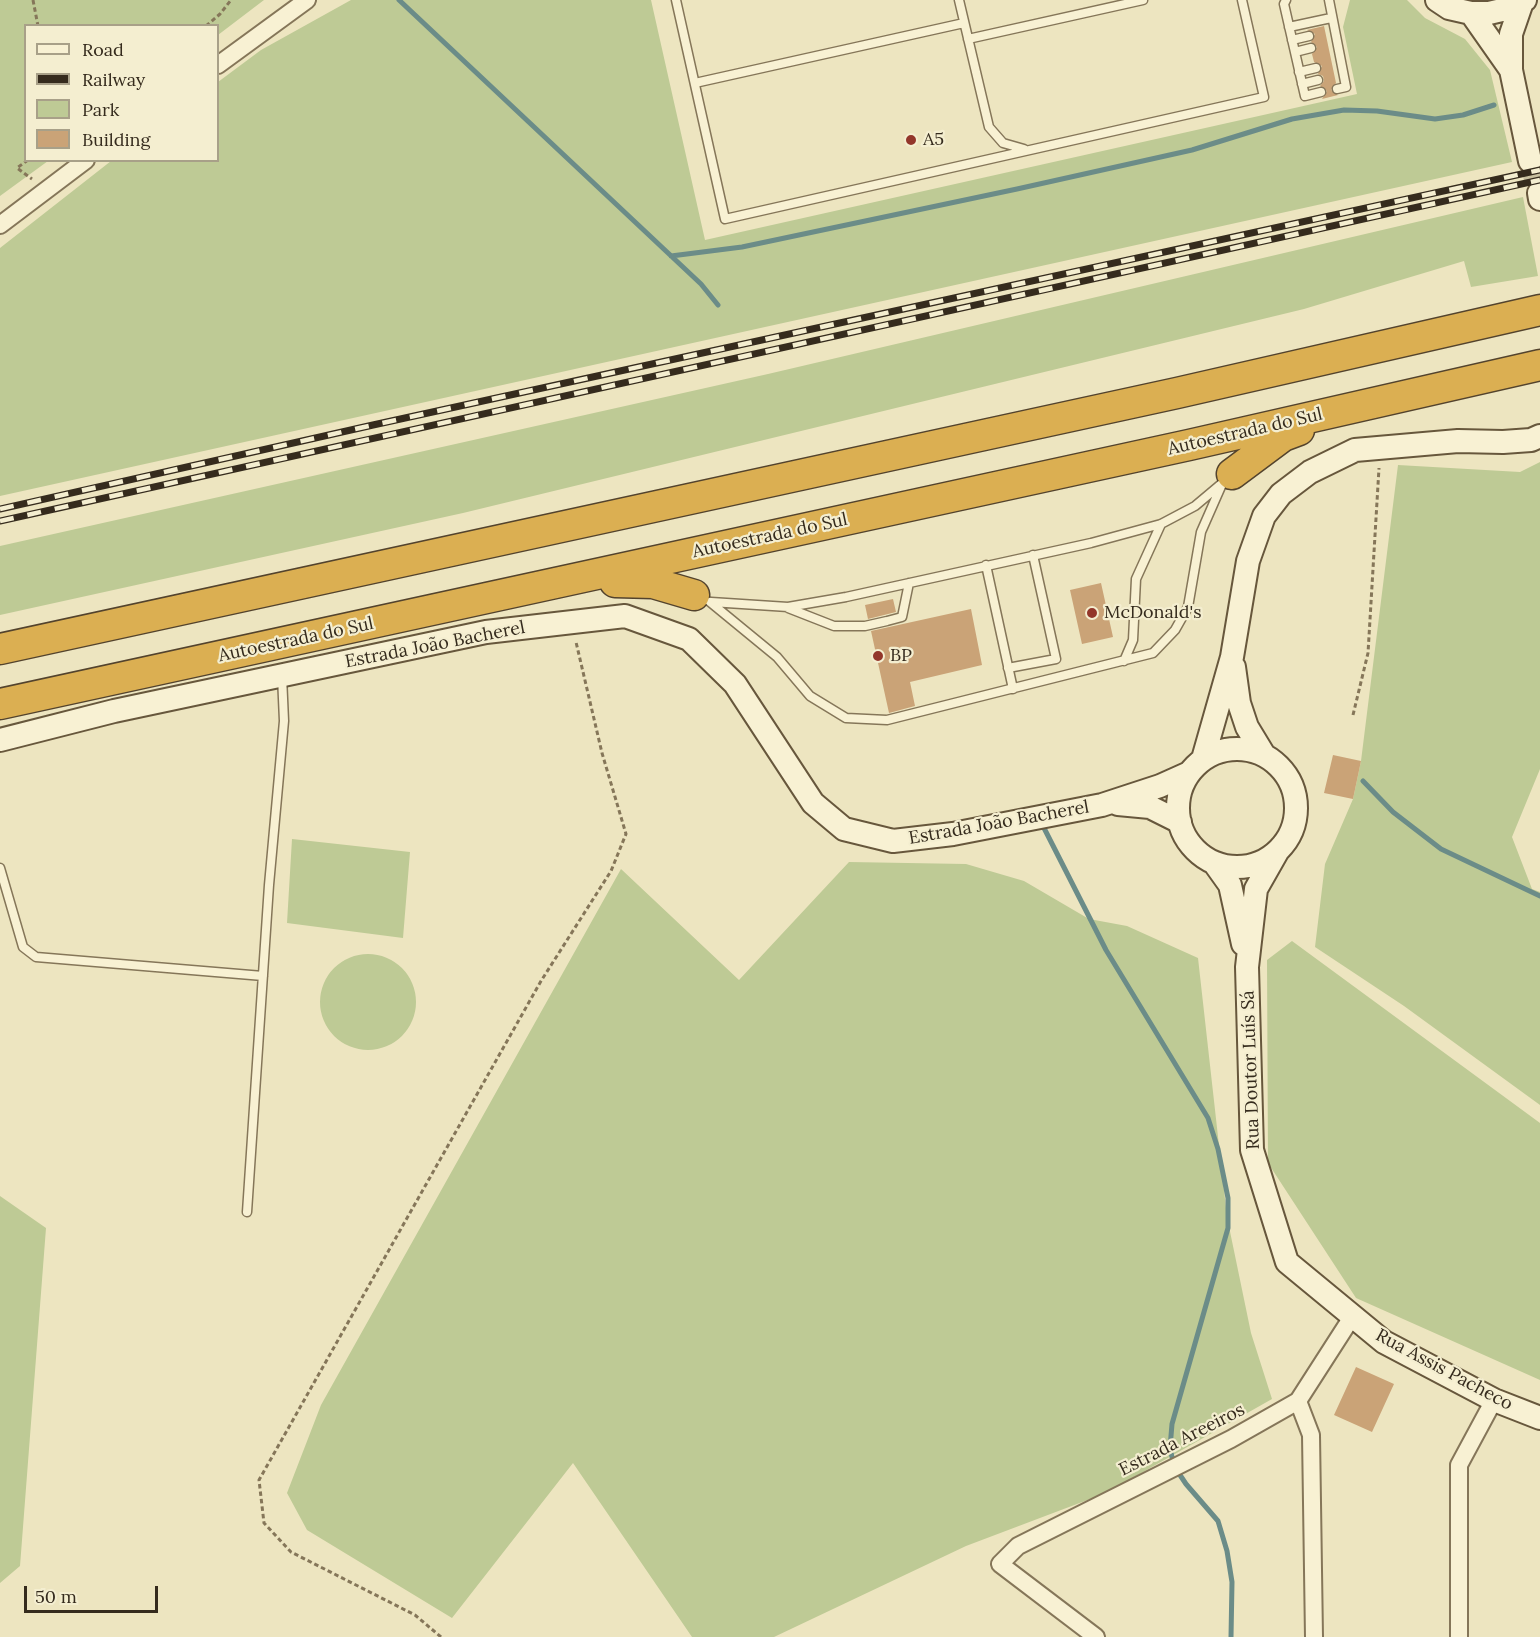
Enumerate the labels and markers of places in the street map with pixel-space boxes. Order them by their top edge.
place label: A5 [923,129,944,151]
marker: A5 [904,133,918,147]
place label: McDonald's [1104,602,1202,624]
marker: McDonald's [1085,606,1099,620]
place label: BP [890,645,912,667]
marker: BP [871,649,885,663]

